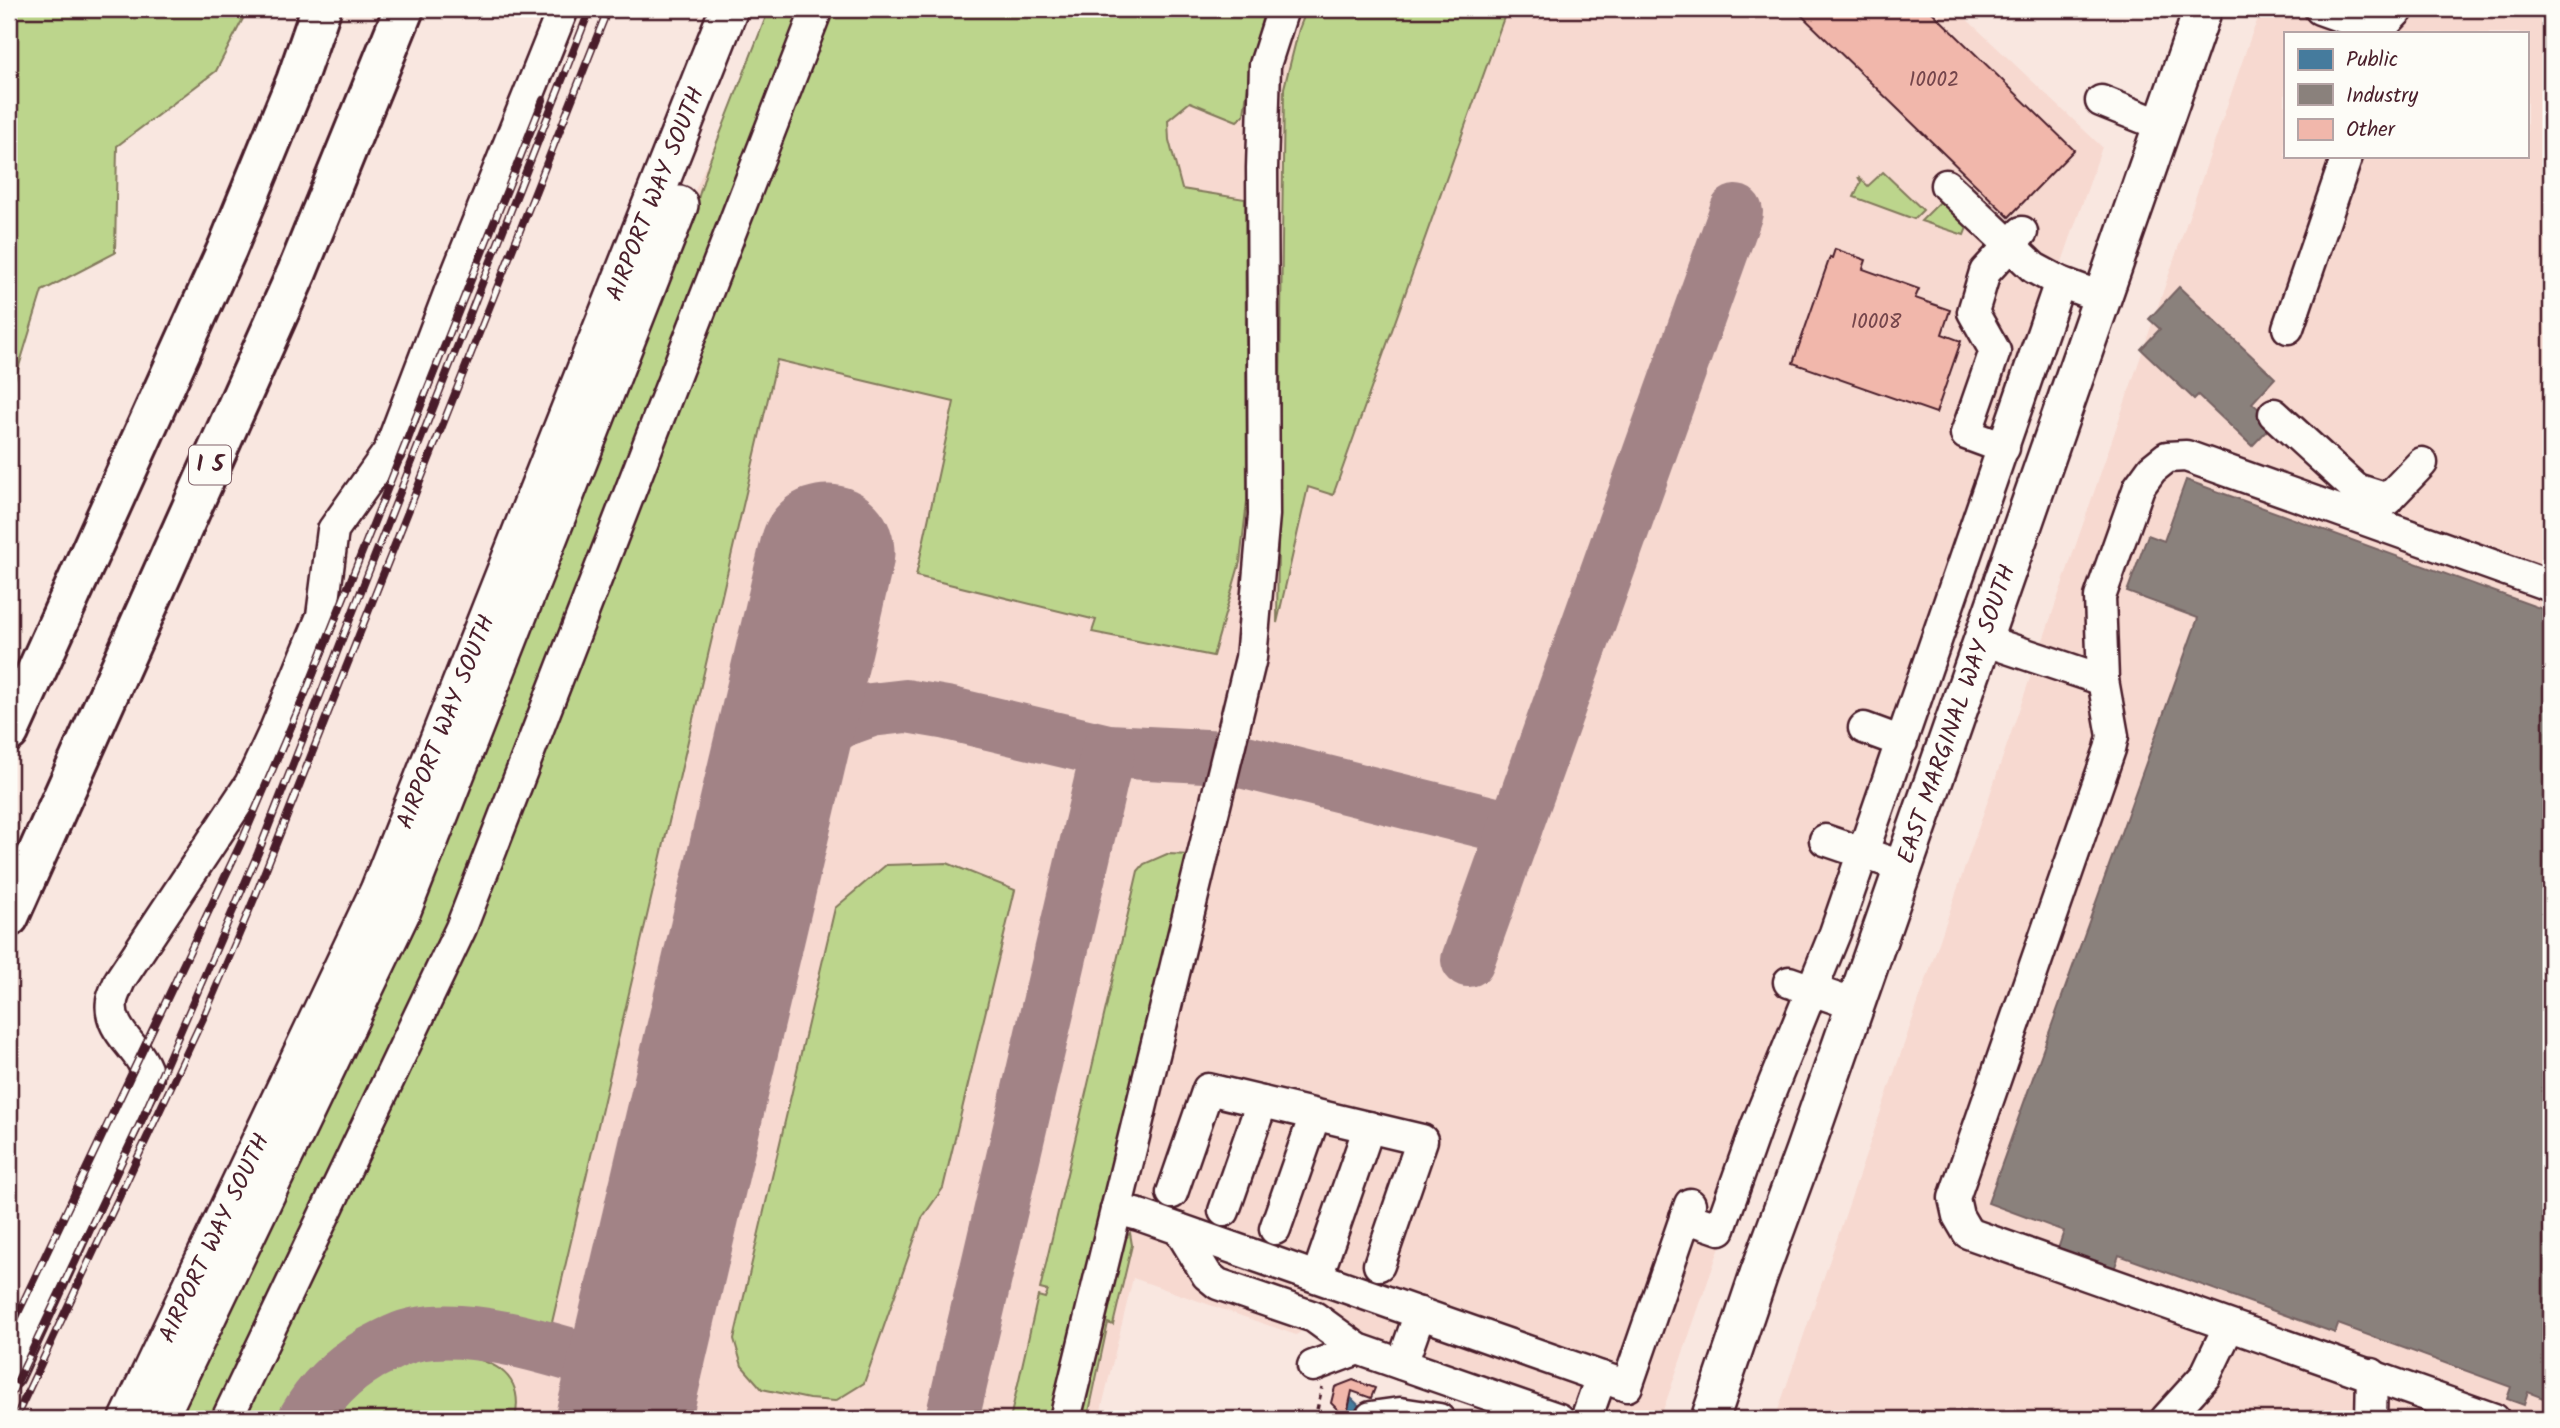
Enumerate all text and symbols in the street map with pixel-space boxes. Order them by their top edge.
legend [2284,32,2528,158]
text: Public [2346,44,2398,77]
house number: 10002 [1909,64,1959,97]
text: Industry [2346,80,2418,113]
street label: AIRPORT WAY SOUTH [595,81,716,307]
text: Other [2346,114,2396,147]
house number: 10008 [1851,306,1902,339]
road number: I 5 [189,446,231,485]
street label: EAST MARGINAL WAY SOUTH [1887,559,2027,869]
street label: AIRPORT WAY SOUTH [386,609,506,835]
street label: AIRPORT WAY SOUTH [148,1127,281,1350]

